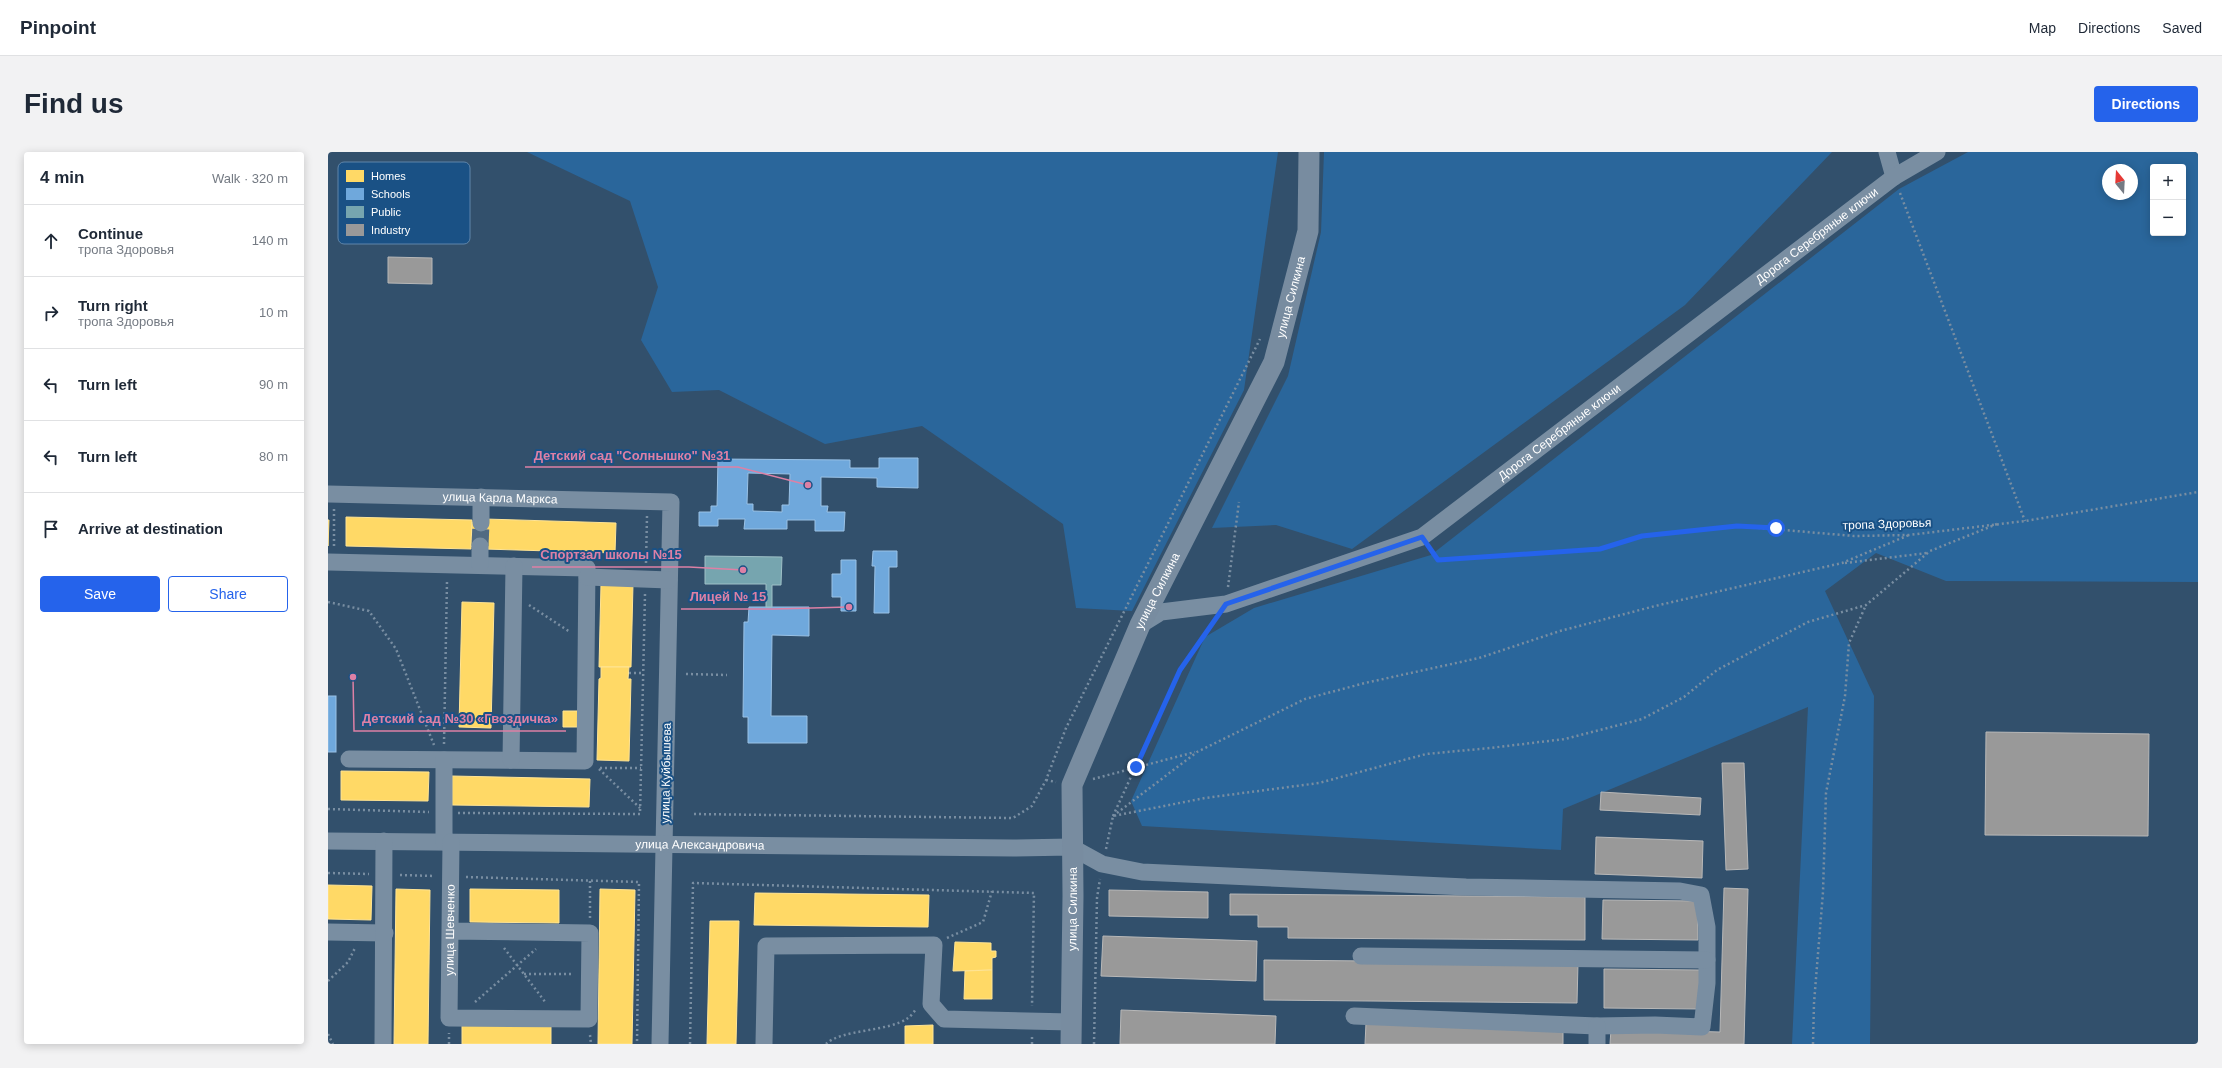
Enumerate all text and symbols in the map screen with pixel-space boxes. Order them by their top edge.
text: Pinpoint [20,17,96,38]
text: Map [2029,20,2056,36]
text: Directions [2078,20,2140,36]
text: Saved [2162,20,2202,36]
button: Directions [2094,86,2198,122]
text: Find us [24,88,124,119]
legend [338,162,470,244]
north arrow [2102,164,2138,200]
map controls [2150,164,2186,236]
button: + [2150,164,2186,200]
text: 4 min [40,168,84,187]
text: Homes [371,170,406,182]
text: Walk · 320 m [212,171,288,186]
street label: Дорога Серебряные ключи [1753,185,1881,287]
text: Schools [371,188,411,200]
button: − [2150,200,2186,236]
text: Public [371,206,401,218]
text: Industry [371,224,411,236]
text: Continue [78,225,143,242]
icon: ahead [40,230,62,252]
text: 140 m [252,233,288,248]
text: тропа Здоровья [78,242,174,257]
street label: улица Силкина [1273,254,1308,340]
text: Turn right [78,297,148,314]
icon: right [40,302,62,324]
text: 10 m [259,305,288,320]
text: тропа Здоровья [78,314,174,329]
icon: left [40,374,62,396]
text: Turn left [78,376,137,393]
text: 90 m [259,377,288,392]
street label: Дорога Серебряные ключи [1495,381,1623,483]
callout: Детский сад "Солнышко" №31 [525,442,738,467]
icon: left [40,446,62,468]
text: Turn left [78,448,137,465]
text: Детский сад "Солнышко" №31 [534,448,730,463]
text: 80 m [259,449,288,464]
street label: улица Карла Маркса [442,490,558,506]
street label: тропа Здоровья [1842,515,1932,533]
icon: arrive [40,518,62,540]
route start [1767,519,1785,537]
text: Arrive at destination [78,520,223,537]
callout: Спортзал школы №15 [532,542,689,567]
text: Спортзал школы №15 [540,547,682,562]
street label: улица Силкина [1132,550,1183,631]
button: Save [40,576,160,612]
button: Share [168,576,288,612]
callout: Лицей № 15 [681,584,774,609]
text: Лицей № 15 [690,589,766,604]
callout: Детский сад №30 «Гвоздичка» [354,706,566,731]
text: Детский сад №30 «Гвоздичка» [362,711,558,726]
street label: улица Куйбышева [658,722,674,823]
route end [1127,758,1145,776]
street label: улица Александровича [635,837,765,852]
street label: улица Силкина [1065,867,1080,951]
street label: улица Шевченко [442,884,458,976]

